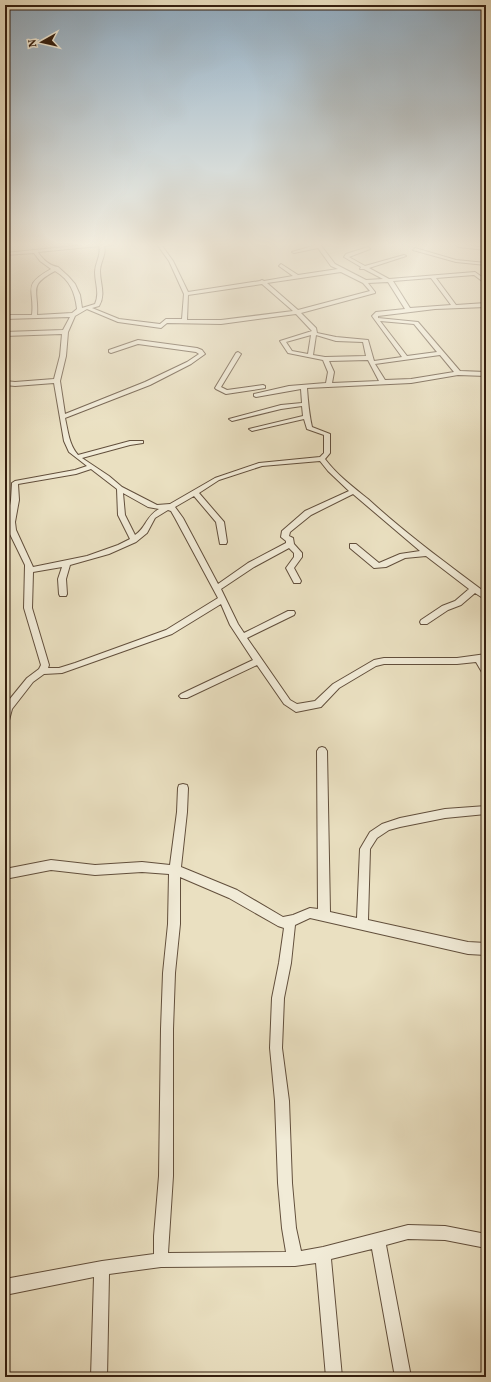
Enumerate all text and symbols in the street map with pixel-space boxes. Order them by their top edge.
north arrow [22,22,62,62]
text: N [26,38,42,48]

